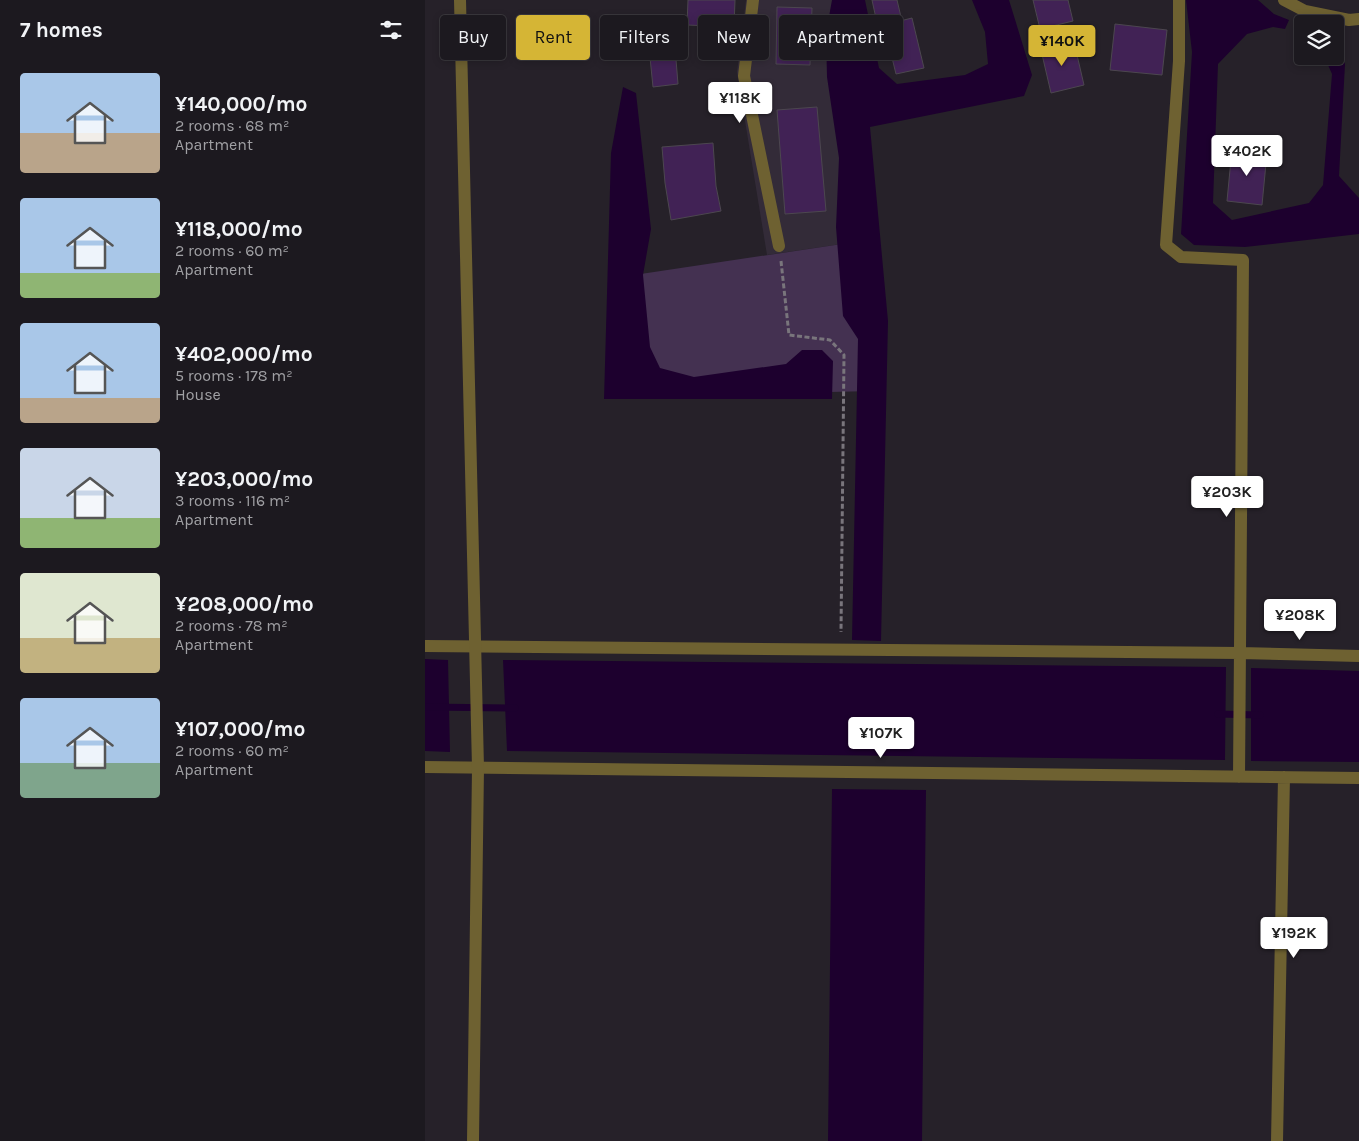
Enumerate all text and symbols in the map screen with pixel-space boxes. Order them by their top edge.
chip: Buy [440,15,506,60]
chip: Rent [516,15,590,60]
chip: Filters [600,15,688,60]
chip: New [698,15,769,60]
chip: Apartment [779,15,903,60]
map controls [1294,15,1344,65]
button: layers [1294,15,1344,65]
icon: filters [377,16,405,44]
text: 7 homes [20,18,103,42]
pin: ¥140K [1027,24,1097,67]
text: ¥140K [1039,31,1085,50]
pin: ¥118K [705,82,775,124]
text: ¥118K [719,88,761,107]
text: ¥140,000/mo [175,92,307,116]
icon: home [60,93,120,153]
text: 2 rooms · 68 m² [175,116,289,135]
pin: ¥402K [1212,134,1282,177]
text: Apartment [175,135,253,154]
text: ¥402K [1222,141,1272,160]
text: ¥118,000/mo [175,217,303,241]
icon: home [60,218,120,278]
text: 2 rooms · 60 m² [175,241,289,260]
text: Apartment [175,260,253,279]
text: ¥402,000/mo [175,342,313,366]
icon: home [60,343,120,403]
text: 5 rooms · 178 m² [175,366,293,385]
text: House [175,385,221,404]
text: ¥203,000/mo [175,467,313,491]
icon: home [60,468,120,528]
pin: ¥203K [1192,476,1262,518]
text: ¥203K [1202,482,1252,501]
text: 3 rooms · 116 m² [175,491,290,510]
text: Apartment [175,510,253,529]
text: ¥208,000/mo [175,592,314,616]
icon: home [60,593,120,653]
pin: ¥208K [1265,598,1335,641]
text: ¥208K [1275,605,1325,624]
text: 2 rooms · 78 m² [175,616,288,635]
text: Apartment [175,635,253,654]
pin: ¥107K [846,716,916,759]
text: ¥107,000/mo [175,717,305,741]
icon: home [60,718,120,778]
text: ¥107K [859,723,903,742]
text: 2 rooms · 60 m² [175,741,289,760]
text: Apartment [175,760,253,779]
pin: ¥192K [1259,916,1329,959]
text: ¥192K [1272,923,1317,942]

